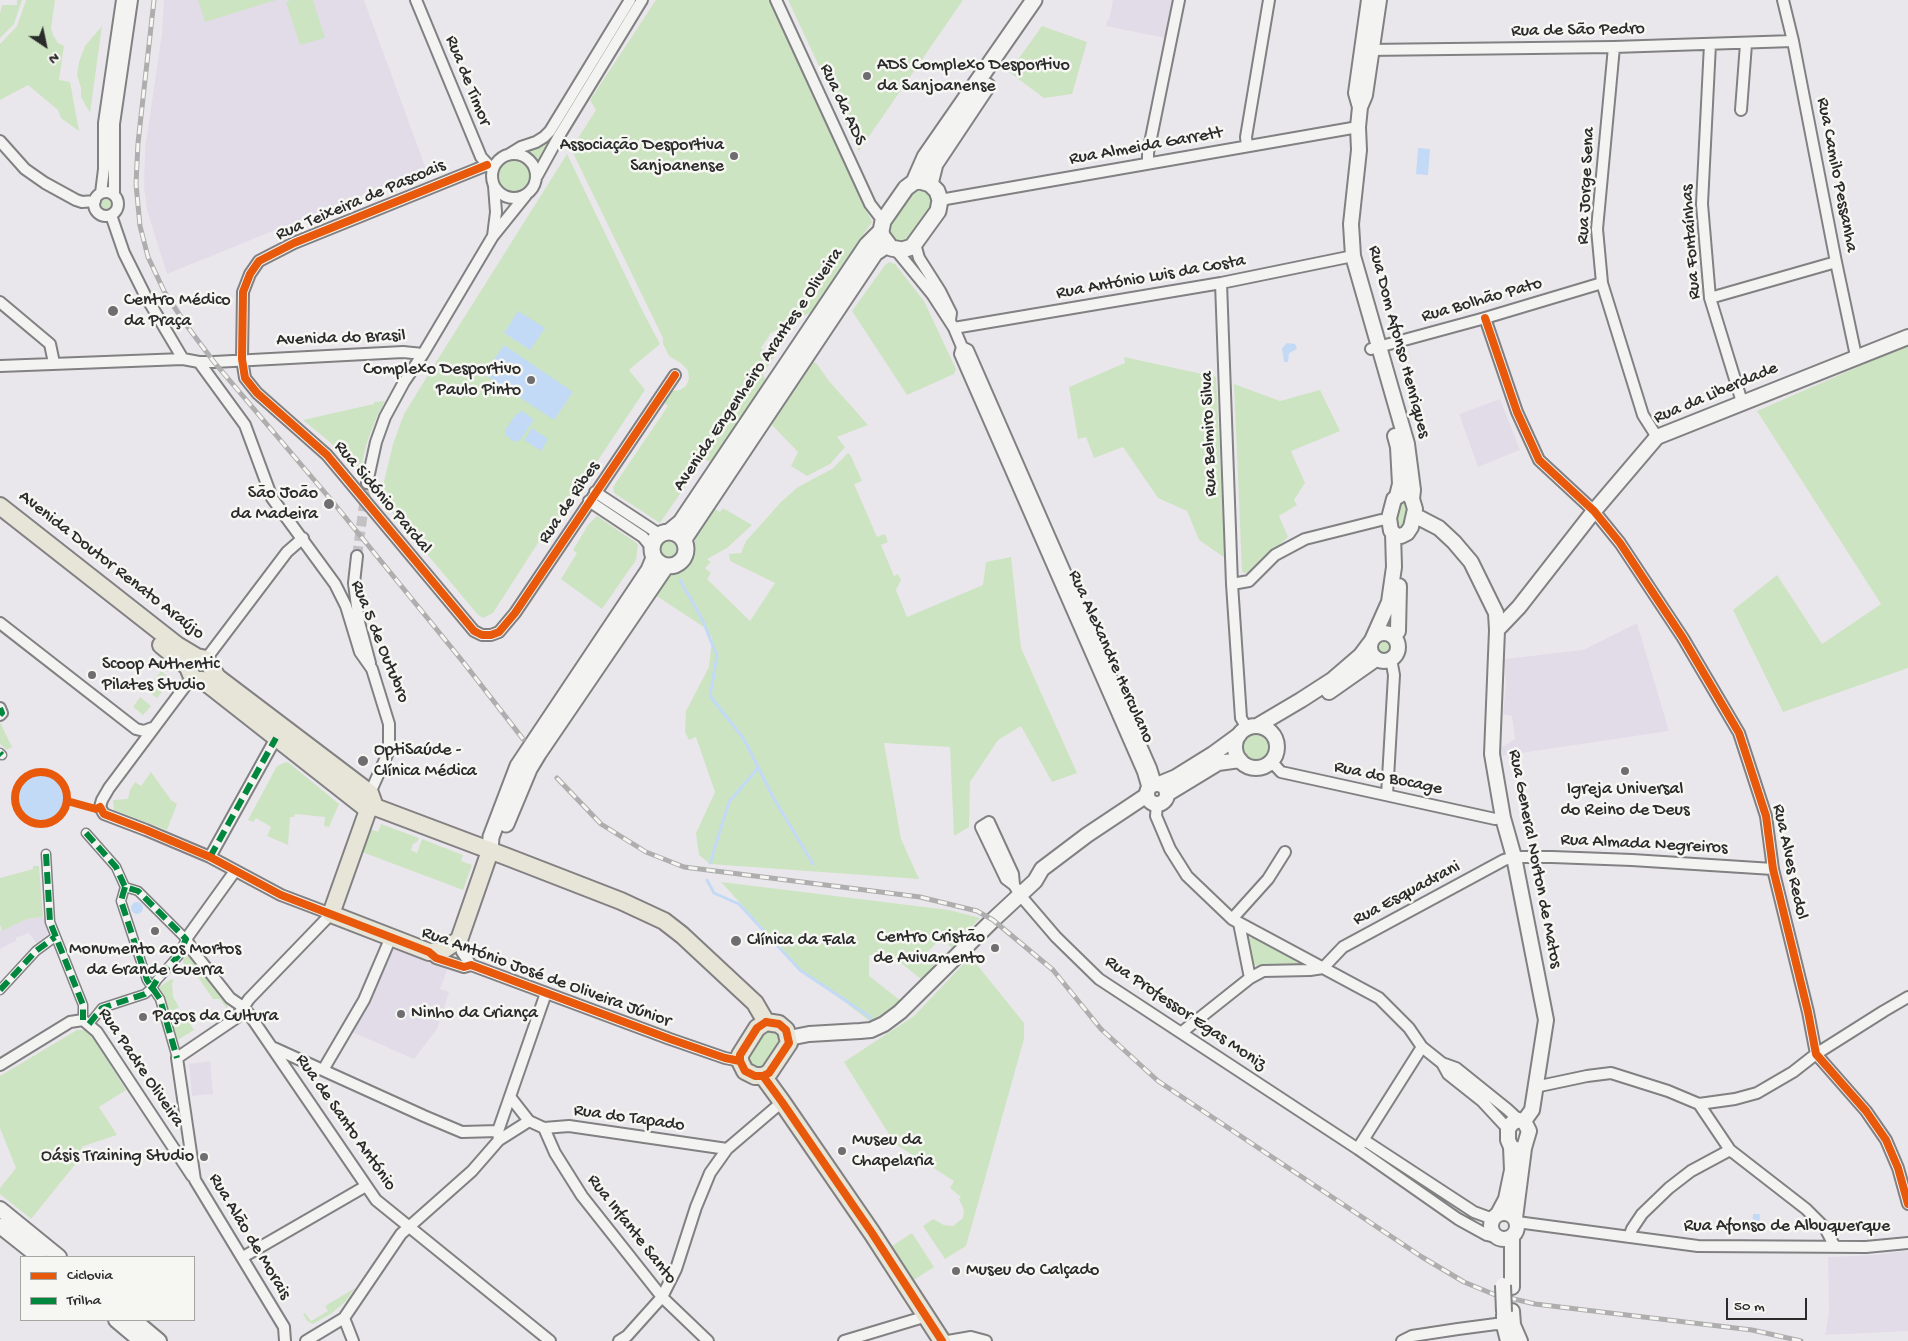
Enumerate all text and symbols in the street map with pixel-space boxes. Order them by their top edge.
street label: Rua de São Pedro [1511,19,1645,43]
north arrow [20,20,70,70]
street label: Rua de Timor [439,33,495,129]
text: N [45,48,62,67]
place label: ADS Complexo Desportivo da Sanjoanense [877,55,1070,98]
street label: Rua da ADS [814,61,870,149]
marker: ADS Complexo Desportivo da Sanjoanense [861,70,873,82]
street label: Rua Camilo Pessanha [1810,96,1862,254]
street label: Rua Almeida Garrett [1068,123,1224,171]
street label: Rua Jorge Sena [1573,127,1601,245]
place label: Associação Desportiva Sanjoanense [560,135,724,178]
marker: Associação Desportiva Sanjoanense [728,150,740,162]
street label: Rua Teixeira de Pascoais [273,155,449,247]
street label: Rua Fontaínhas [1677,184,1707,300]
street label: Avenida Engenheiro Arantes e Oliveira [669,244,849,496]
street label: Rua Dom Afonso Henriques [1362,244,1434,440]
street label: Rua António Luis da Costa [1055,251,1247,305]
street label: Rua Bolhão Pato [1419,273,1545,329]
place label: Centro Médico da Praça [124,290,231,332]
marker: Centro Médico da Praça [106,304,120,318]
street label: Avenida do Brasil [276,326,406,352]
street label: Rua da Liberdade [1651,358,1781,430]
place label: Complexo Desportivo Paulo Pinto [363,359,521,402]
street label: Rua Belmiro Silva [1197,371,1223,497]
marker: Complexo Desportivo Paulo Pinto [525,374,537,386]
street label: Rua Sidónio Pardal [328,437,436,559]
street label: Rua de Ribes [534,458,606,548]
place label: São João da Madeira [231,483,318,526]
street label: Avenida Doutor Renato Araújo [14,487,208,645]
marker: São João da Madeira [322,497,336,511]
street label: Rua Alexandre Herculano [1062,567,1158,747]
street label: Rua 5 de Outubro [345,578,413,706]
place label: Scoop Authentic Pilates Studio [102,654,220,696]
marker: Scoop Authentic Pilates Studio [86,669,98,681]
place label: OptiSaúde - Clínica Médica [374,740,477,782]
street label: Rua General Norton de Matos [1502,748,1566,970]
marker: OptiSaúde - Clínica Médica [356,754,370,768]
street label: Rua do Bocage [1332,757,1444,801]
marker: Igreja Universal do Reino de Deus [1619,765,1631,777]
place label: Igreja Universal do Reino de Deus [1560,779,1690,822]
street label: Rua Alves Redol [1766,802,1812,922]
street label: Rua Almada Negreiros [1560,830,1728,860]
street label: Rua Esquadrani [1350,857,1464,931]
street label: Rua António José de Oliveira Júnior [418,923,674,1033]
marker: Monumento aos Mortos da Grande Guerra [149,925,161,937]
place label: Centro Cristão de Avivamento [873,927,985,970]
place label: Clínica da Fala [747,930,855,952]
marker: Clínica da Fala [729,934,743,948]
place label: Monumento aos Mortos da Grande Guerra [69,939,241,982]
marker: Centro Cristão de Avivamento [989,942,1001,954]
street label: Rua Professor Egas Moniz [1100,952,1270,1076]
place label: Ninho da Criança [411,1003,538,1025]
street label: Rua Padre Oliveira [92,1004,188,1132]
place label: Paços da Cultura [153,1006,278,1028]
marker: Ninho da Criança [395,1008,407,1020]
marker: Paços da Cultura [137,1011,149,1023]
street label: Rua de Santo António [290,1051,400,1195]
street label: Rua do Tapado [572,1101,686,1137]
place label: Museu da Chapelaria [852,1130,934,1172]
marker: Museu da Chapelaria [836,1145,848,1157]
place label: Oásis Training Studio [41,1146,194,1168]
marker: Oásis Training Studio [198,1151,210,1163]
street label: Rua Alão de Morais [203,1170,295,1304]
street label: Rua Infante Santo [581,1171,681,1289]
street label: Rua Afonso de Albuquerque [1684,1216,1890,1238]
legend [20,1256,195,1321]
place label: Museu do Calçado [966,1260,1099,1282]
marker: Museu do Calçado [950,1265,962,1277]
text: Ciclovia [67,1267,113,1285]
scale bar [1728,1288,1809,1320]
text: Trilha [67,1292,101,1310]
text: 50 m [1734,1298,1765,1316]

